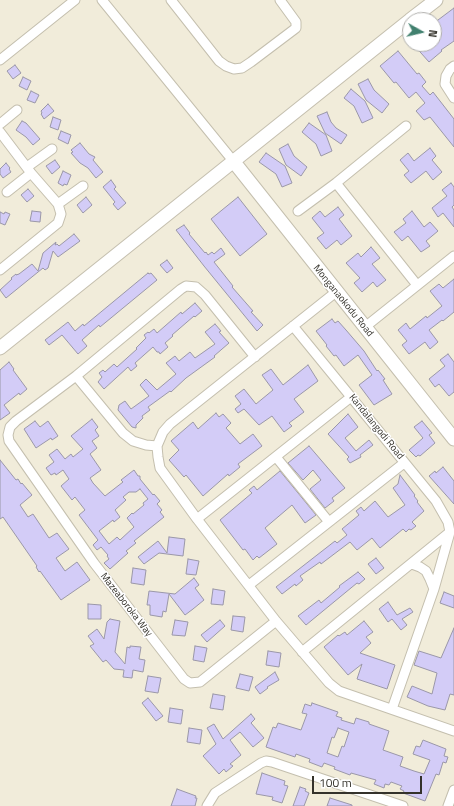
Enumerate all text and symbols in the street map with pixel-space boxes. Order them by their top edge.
north arrow [402,12,442,52]
text: N [424,29,441,38]
street label: Monganaokodu Road [310,263,376,339]
street label: Kandalangodi Road [346,392,406,462]
street label: Mazeaboroka Way [97,571,155,639]
scale bar [314,768,424,794]
text: 100 m [319,773,352,792]

